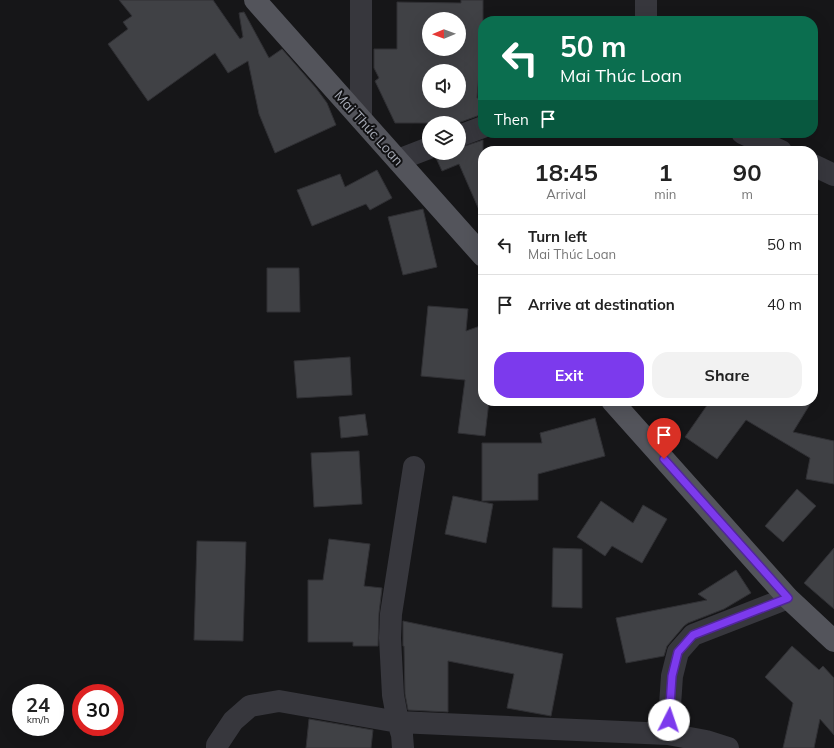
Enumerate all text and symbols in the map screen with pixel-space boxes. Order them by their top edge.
north arrow [422,12,466,56]
map controls [422,12,466,160]
text: 50 m [560,29,626,64]
icon: left [494,32,546,84]
button: sound [422,64,466,108]
text: Mai Thúc Loan [560,64,682,87]
street label: Mai Thúc Loan [331,87,407,169]
icon: arrive [537,108,559,130]
text: Then [494,110,529,129]
button: layers [422,116,466,160]
text: 18:45 [534,157,598,187]
text: 1 [658,157,673,187]
text: 90 [733,157,762,187]
text: Arrival [546,186,586,202]
text: min [654,186,676,202]
text: m [741,186,753,202]
text: Turn left [528,227,587,246]
icon: left [494,234,516,256]
text: 50 m [767,235,802,254]
text: Mai Thúc Loan [528,246,616,262]
icon: arrive [494,294,516,316]
text: Arrive at destination [528,295,675,314]
text: 40 m [767,295,802,314]
button: Exit [494,352,644,398]
button: Share [652,352,802,398]
pin [647,418,681,459]
icon: arrive [653,424,675,446]
speed limit sign: 30 [72,684,124,736]
text: 24 [26,692,50,717]
position arrow [648,699,690,741]
text: km/h [27,713,49,726]

